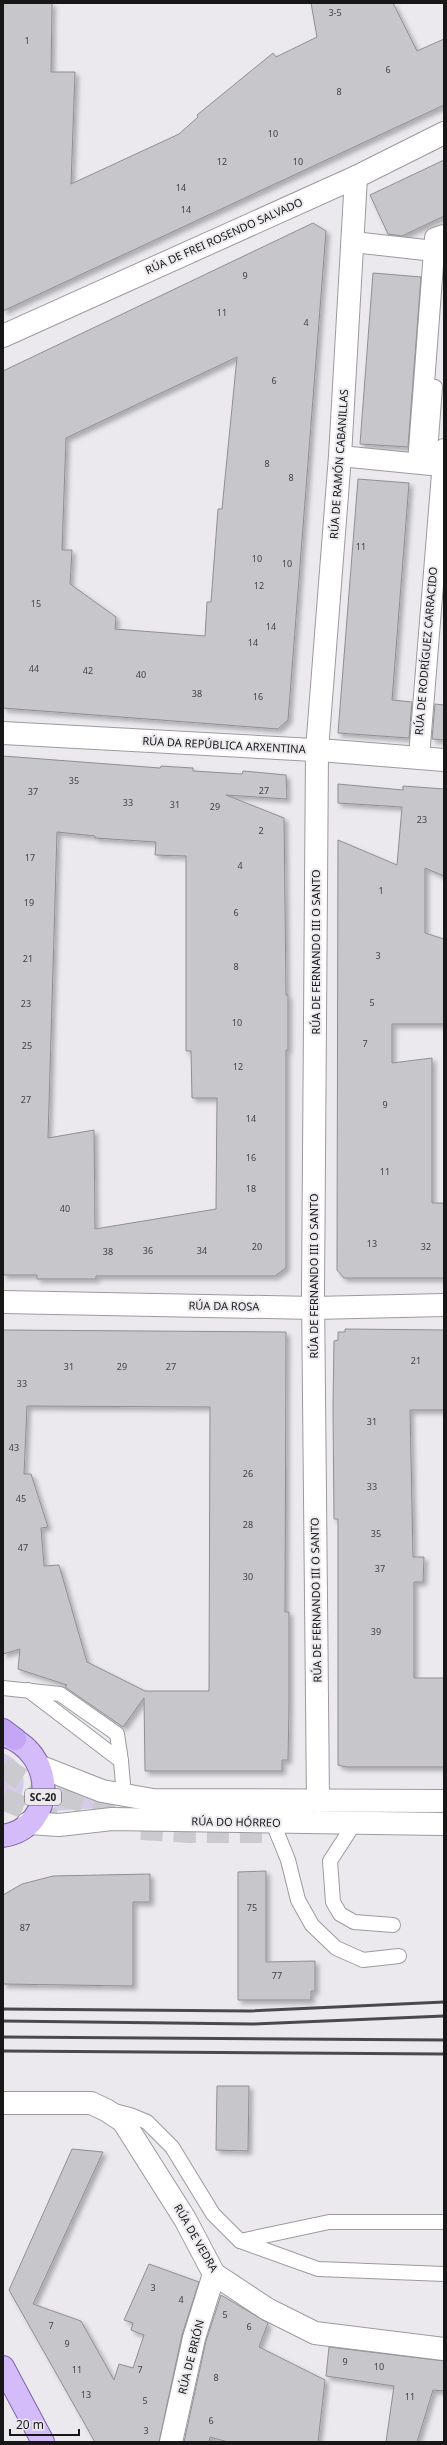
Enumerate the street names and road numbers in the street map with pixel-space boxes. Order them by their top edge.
street label: RÚA DE FREI ROSENDO SALVADO [143,194,305,277]
street label: RÚA DE RAMÓN CABANILLAS [326,389,351,539]
street label: RÚA DE RODRÍGUEZ CARRACIDO [411,566,440,736]
street label: RÚA DA REPÚBLICA ARXENTINA [142,733,307,756]
street label: RÚA DE FERNANDO III O SANTO [308,870,323,1034]
street label: RÚA DE FERNANDO III O SANTO [306,1194,321,1358]
street label: RÚA DA ROSA [188,1297,261,1314]
street label: RÚA DE FERNANDO III O SANTO [307,1517,324,1683]
road number: SC-20 [25,1789,61,1805]
street label: RÚA DO HÓRREO [191,1813,281,1830]
street label: RÚA DE VEDRA [171,2201,222,2275]
street label: RÚA DE BRIÓN [174,2318,207,2396]

